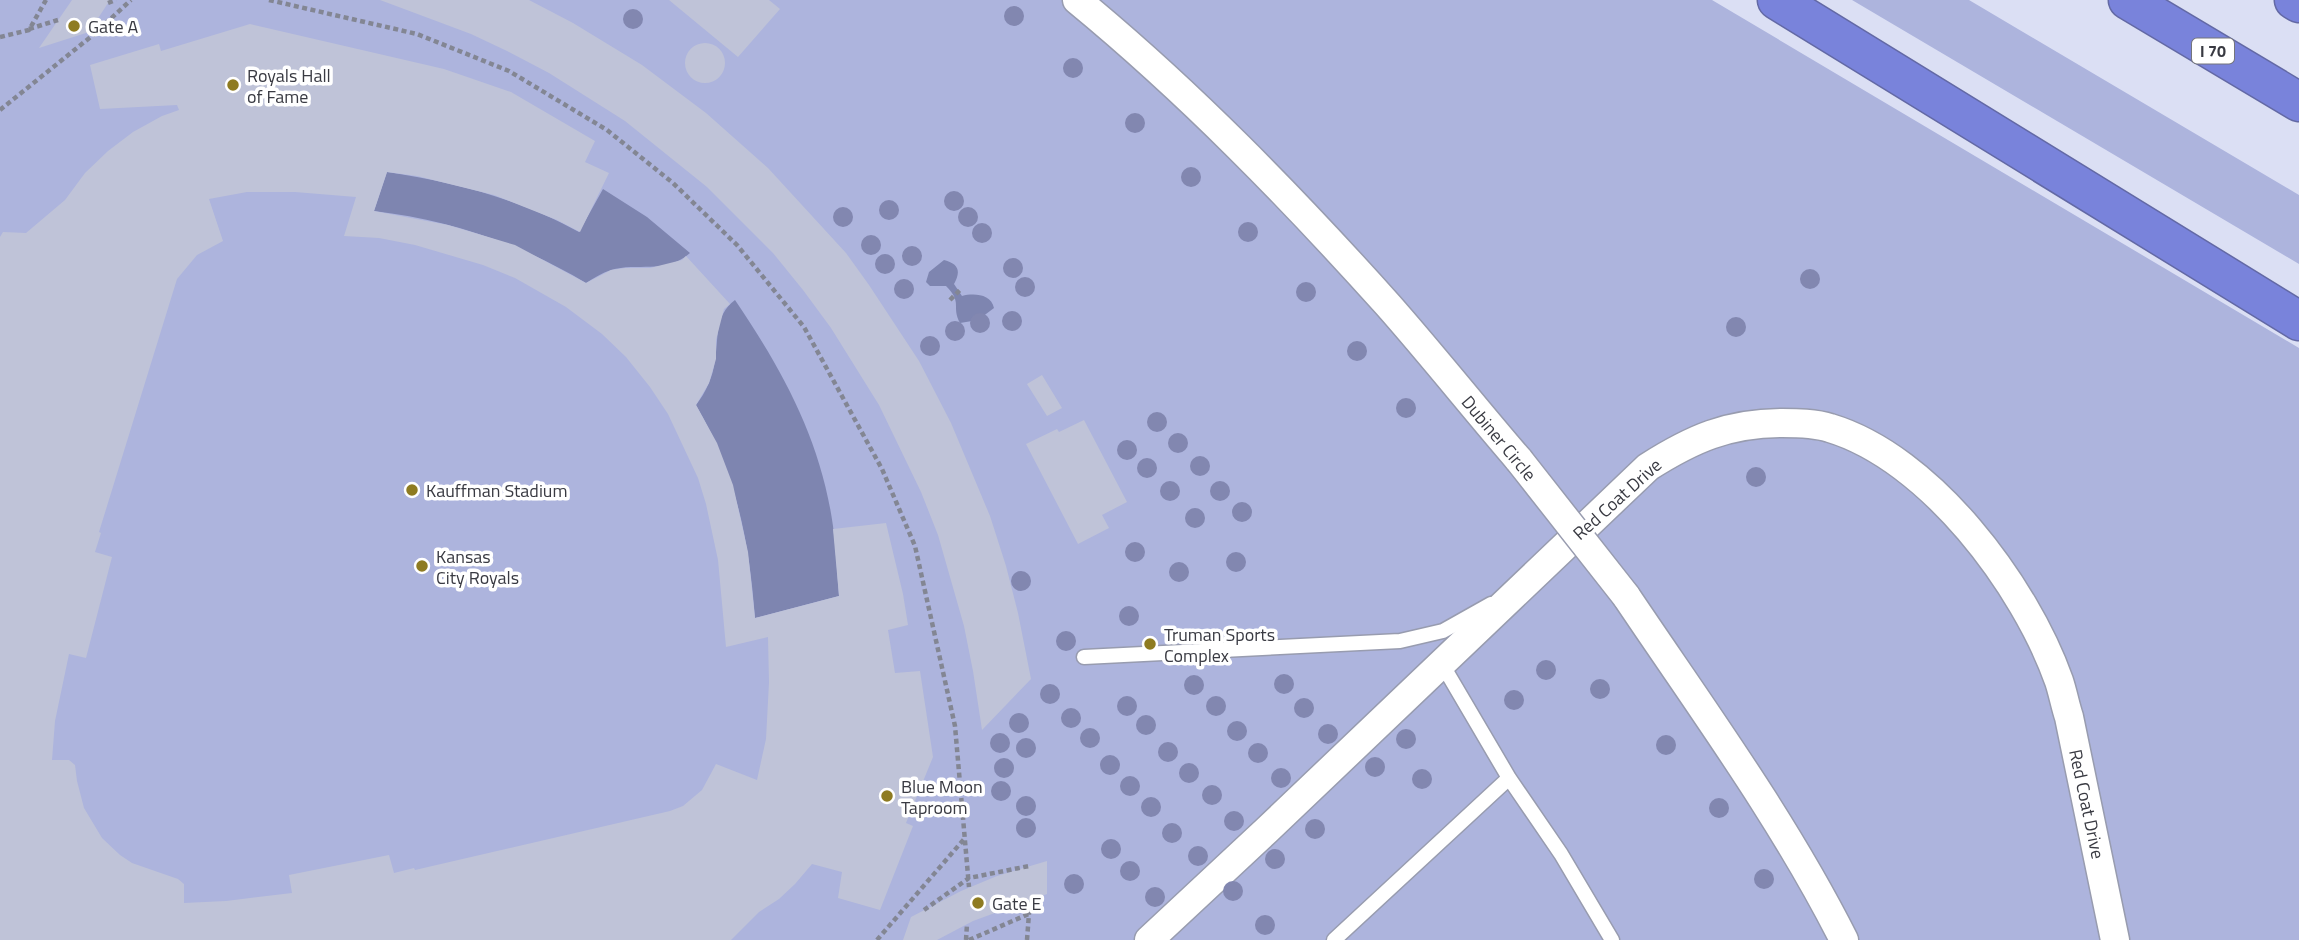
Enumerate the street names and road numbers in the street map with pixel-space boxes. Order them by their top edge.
road number: I 70 [2192,38,2234,64]
street label: Dubiner Circle [1455,389,1543,487]
street label: Red Coat Drive [1567,452,1667,546]
street label: Red Coat Drive [2062,747,2112,861]

